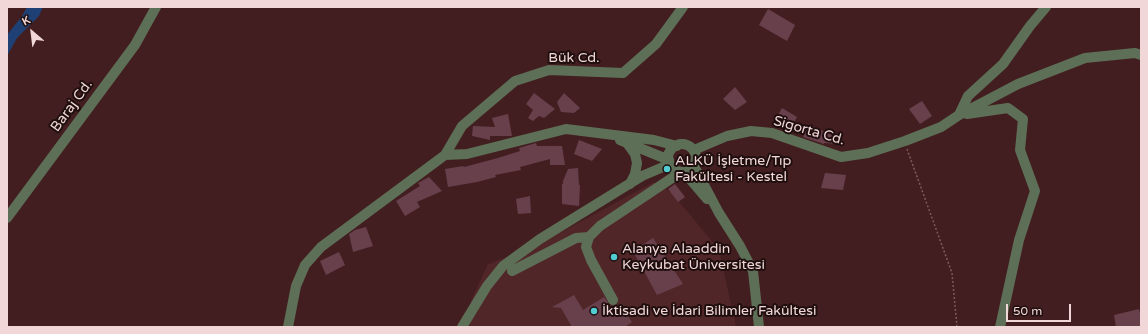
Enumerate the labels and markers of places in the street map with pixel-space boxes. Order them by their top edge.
place label: ALKÜ İşletme/Tıp Fakültesi - Kestel [675,153,791,186]
marker: ALKÜ İşletme/Tıp Fakültesi - Kestel [662,164,672,174]
place label: Alanya Alaaddin Keykubat Üniversitesi [622,241,765,274]
marker: Alanya Alaaddin Keykubat Üniversitesi [609,252,619,262]
place label: İktisadi ve İdari Bilimler Fakültesi [602,303,816,319]
marker: İktisadi ve İdari Bilimler Fakültesi [589,306,599,316]

